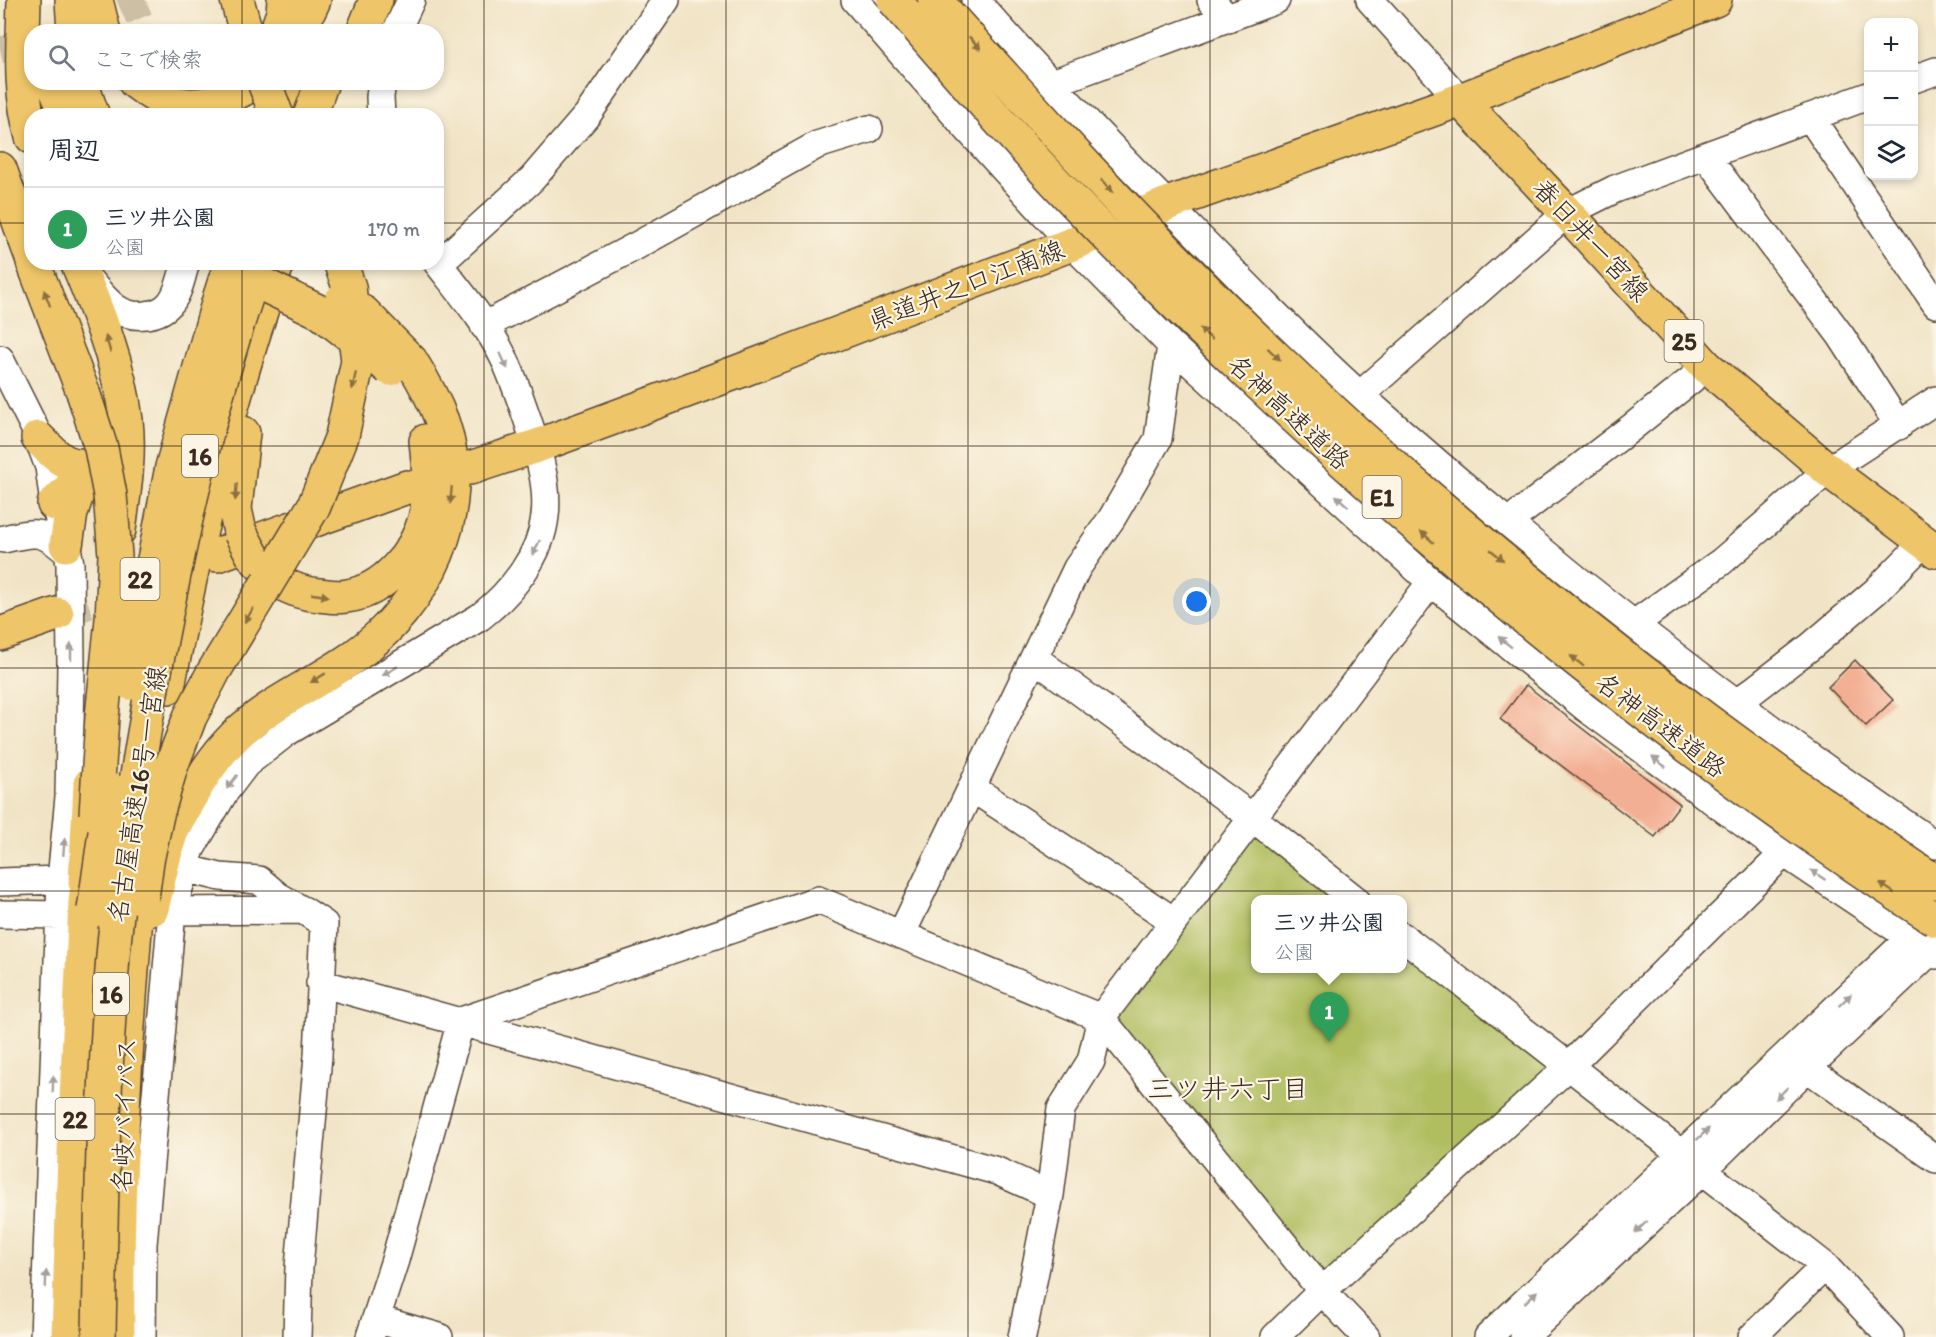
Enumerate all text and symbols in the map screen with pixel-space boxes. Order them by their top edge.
map controls [1864,18,1918,180]
button: + [1864,18,1918,72]
search box [24,24,444,90]
one-way arrow [967,36,981,50]
icon: search [45,41,78,74]
text: ここで検索 [93,46,203,73]
button: − [1864,72,1918,126]
button: layers [1864,126,1918,180]
text: 周辺 [48,134,100,166]
street label: 春日井一宮線 [1526,172,1656,308]
one-way arrow [1100,178,1113,193]
text: 三ツ井公園 [105,204,215,231]
text: 1 [63,217,72,241]
text: 170 m [367,217,420,241]
street label: 県道井之口江南線 [863,233,1069,337]
text: 公園 [105,235,145,259]
one-way arrow [42,289,51,307]
road number: 25 [1664,320,1704,362]
one-way arrow [1199,328,1214,341]
one-way arrow [103,335,112,353]
street label: 名神高速道路 [1221,347,1357,477]
one-way arrow [1266,347,1280,361]
one-way arrow [499,352,509,370]
one-way arrow [349,372,358,391]
road number: 16 [182,435,218,477]
road number: E1 [1362,476,1402,518]
one-way arrow [232,483,241,502]
one-way arrow [446,485,456,504]
one-way arrow [1335,495,1350,508]
one-way arrow [1419,530,1435,543]
one-way arrow [531,539,540,556]
one-way arrow [1489,548,1505,561]
road number: 22 [120,558,160,600]
your location [1182,587,1211,616]
one-way arrow [310,590,329,599]
one-way arrow [243,607,254,623]
one-way arrow [1497,636,1513,649]
one-way arrow [66,643,76,662]
one-way arrow [1570,655,1585,667]
street label: 名古屋高速16号一宮線 [101,663,173,925]
street label: 名神高速道路 [1589,665,1733,785]
one-way arrow [381,666,398,676]
one-way arrow [310,673,326,684]
one-way arrow [1652,756,1668,768]
one-way arrow [226,774,238,790]
one-way arrow [59,837,69,856]
one-way arrow [1809,870,1826,881]
one-way arrow [1879,883,1895,894]
popup [1251,895,1407,973]
text: 三ツ井公園 [1274,909,1384,936]
text: 公園 [1274,940,1314,964]
road number: 16 [93,973,129,1015]
pin: 1 [1310,992,1348,1042]
one-way arrow [1838,994,1852,1008]
street label: 名岐バイパス [105,1037,143,1193]
district label: 三ツ井六丁目 [1147,1072,1309,1105]
one-way arrow [49,1074,58,1093]
one-way arrow [1775,1085,1789,1099]
road number: 22 [56,1098,94,1140]
one-way arrow [1695,1128,1710,1141]
one-way arrow [1633,1220,1648,1234]
one-way arrow [41,1269,50,1288]
one-way arrow [1523,1290,1538,1304]

